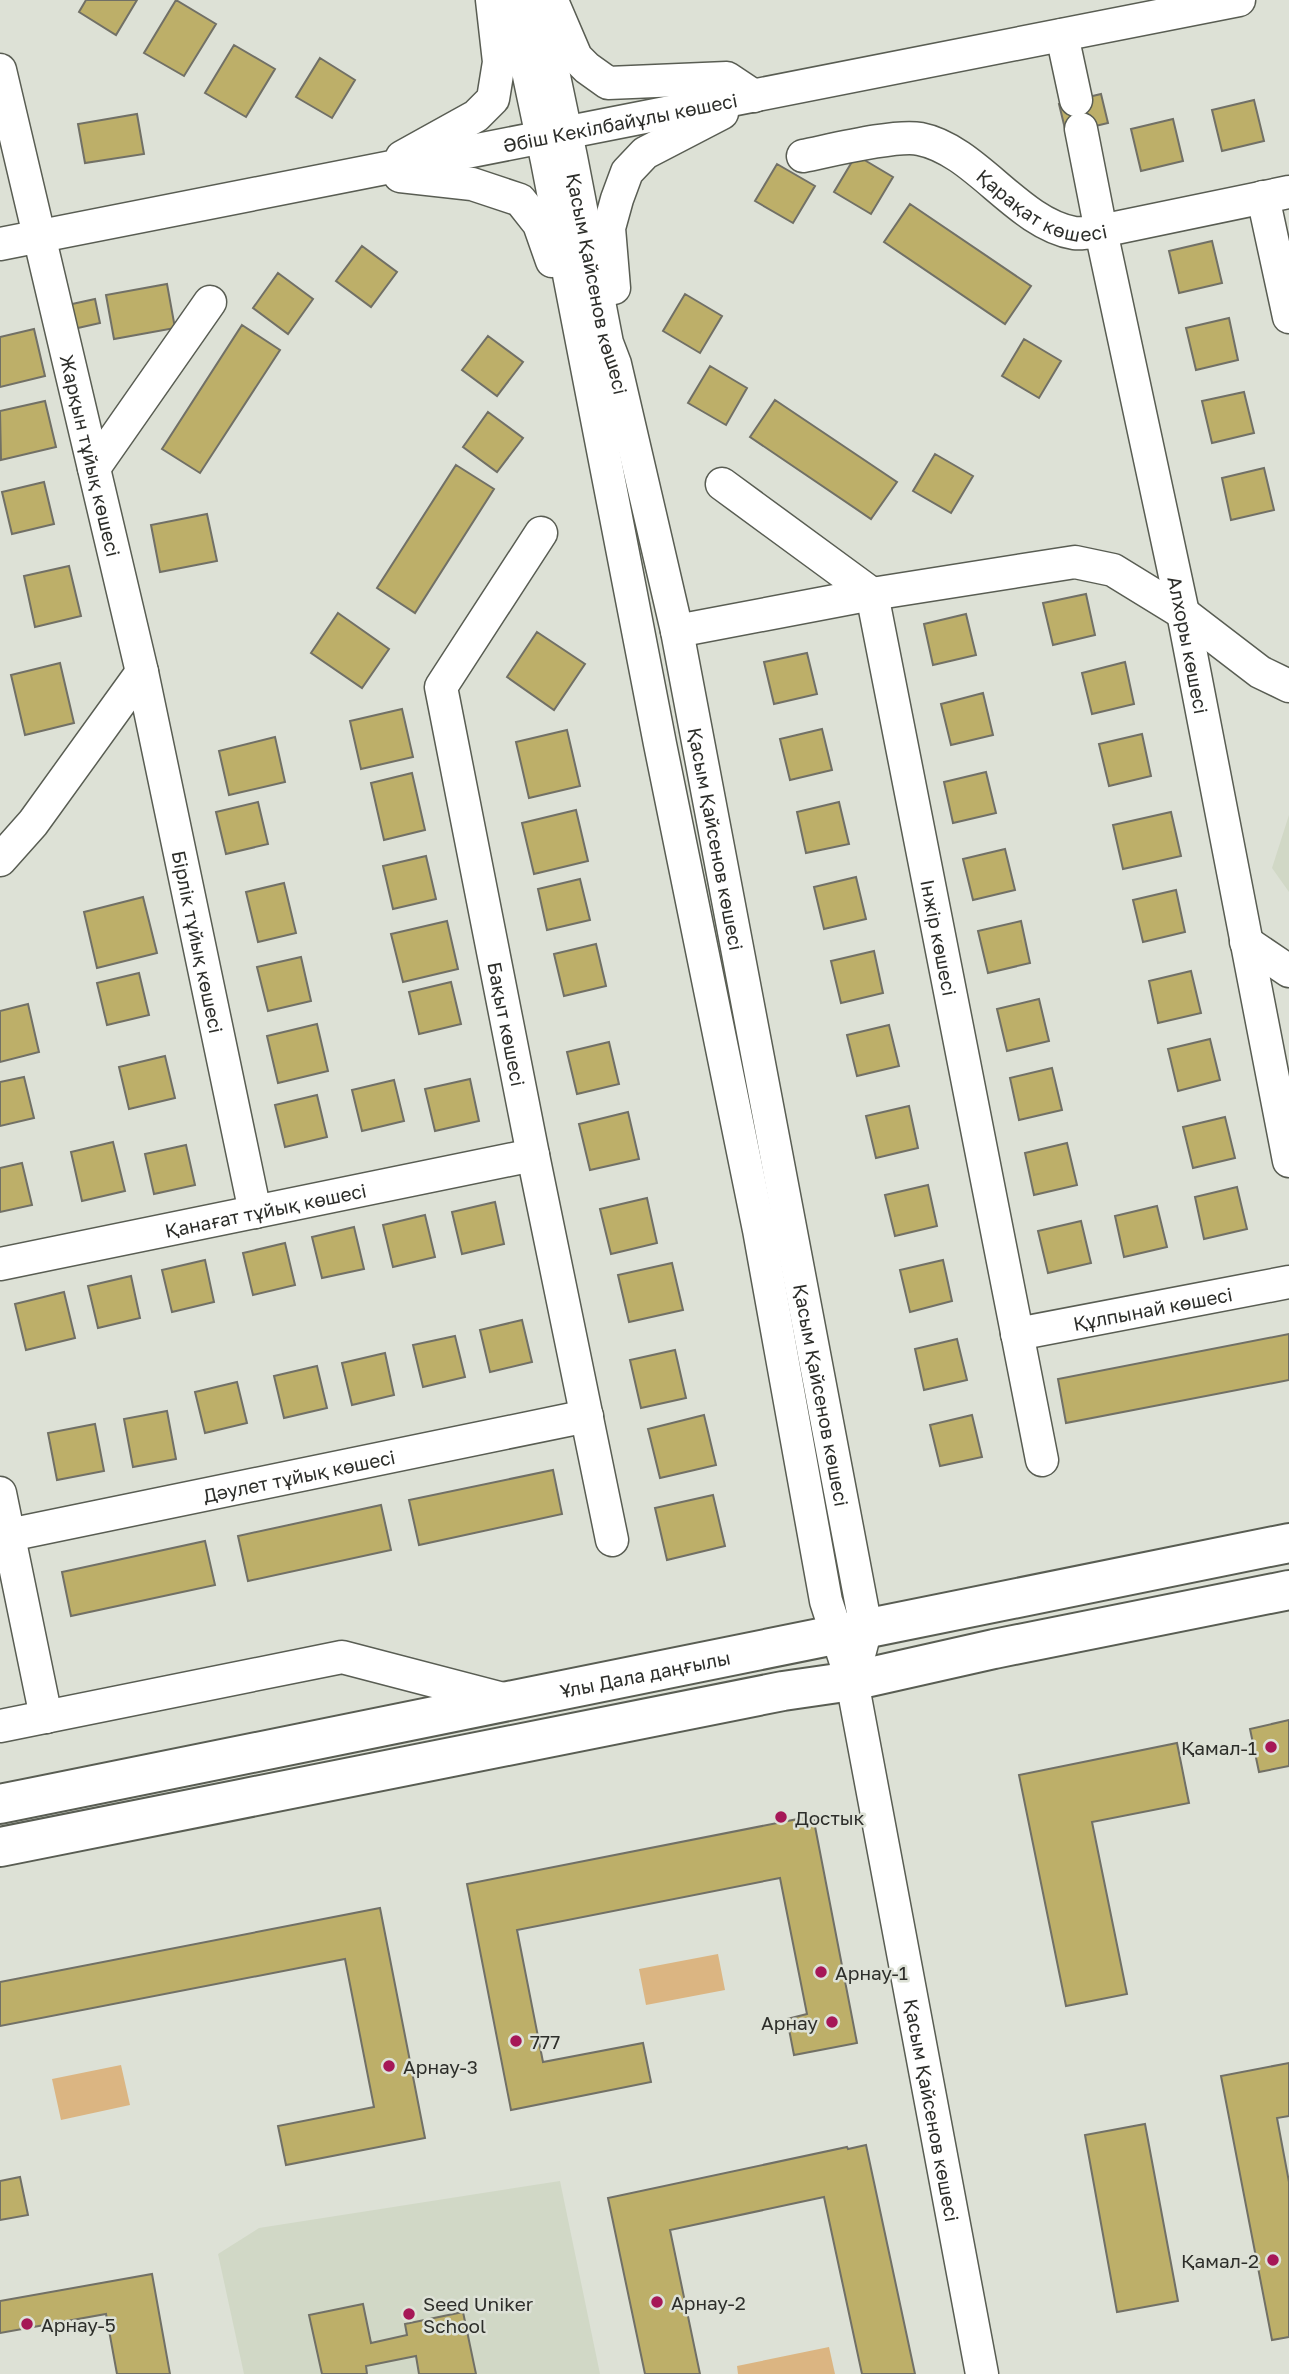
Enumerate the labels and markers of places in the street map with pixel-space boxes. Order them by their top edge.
place label: Қамал-1 [1181,1736,1257,1759]
marker: Қамал-1 [1263,1739,1279,1755]
place label: Достык [795,1806,865,1829]
marker: Достык [773,1809,789,1825]
place label: Арнау-1 [835,1961,908,1984]
marker: Арнау-1 [813,1964,829,1980]
place label: Арнау [761,2011,818,2034]
marker: Арнау [824,2014,840,2030]
place label: 777 [530,2030,560,2053]
marker: 777 [508,2033,524,2049]
place label: Арнау-3 [403,2055,478,2078]
marker: Арнау-3 [381,2058,397,2074]
place label: Қамал-2 [1181,2249,1259,2272]
marker: Қамал-2 [1265,2252,1281,2268]
place label: Арнау-2 [671,2291,746,2314]
place label: Seed Uniker School [423,2292,534,2337]
marker: Арнау-2 [649,2294,665,2310]
marker: Seed Uniker School [401,2306,417,2322]
place label: Арнау-5 [41,2313,116,2336]
marker: Арнау-5 [19,2316,35,2332]

